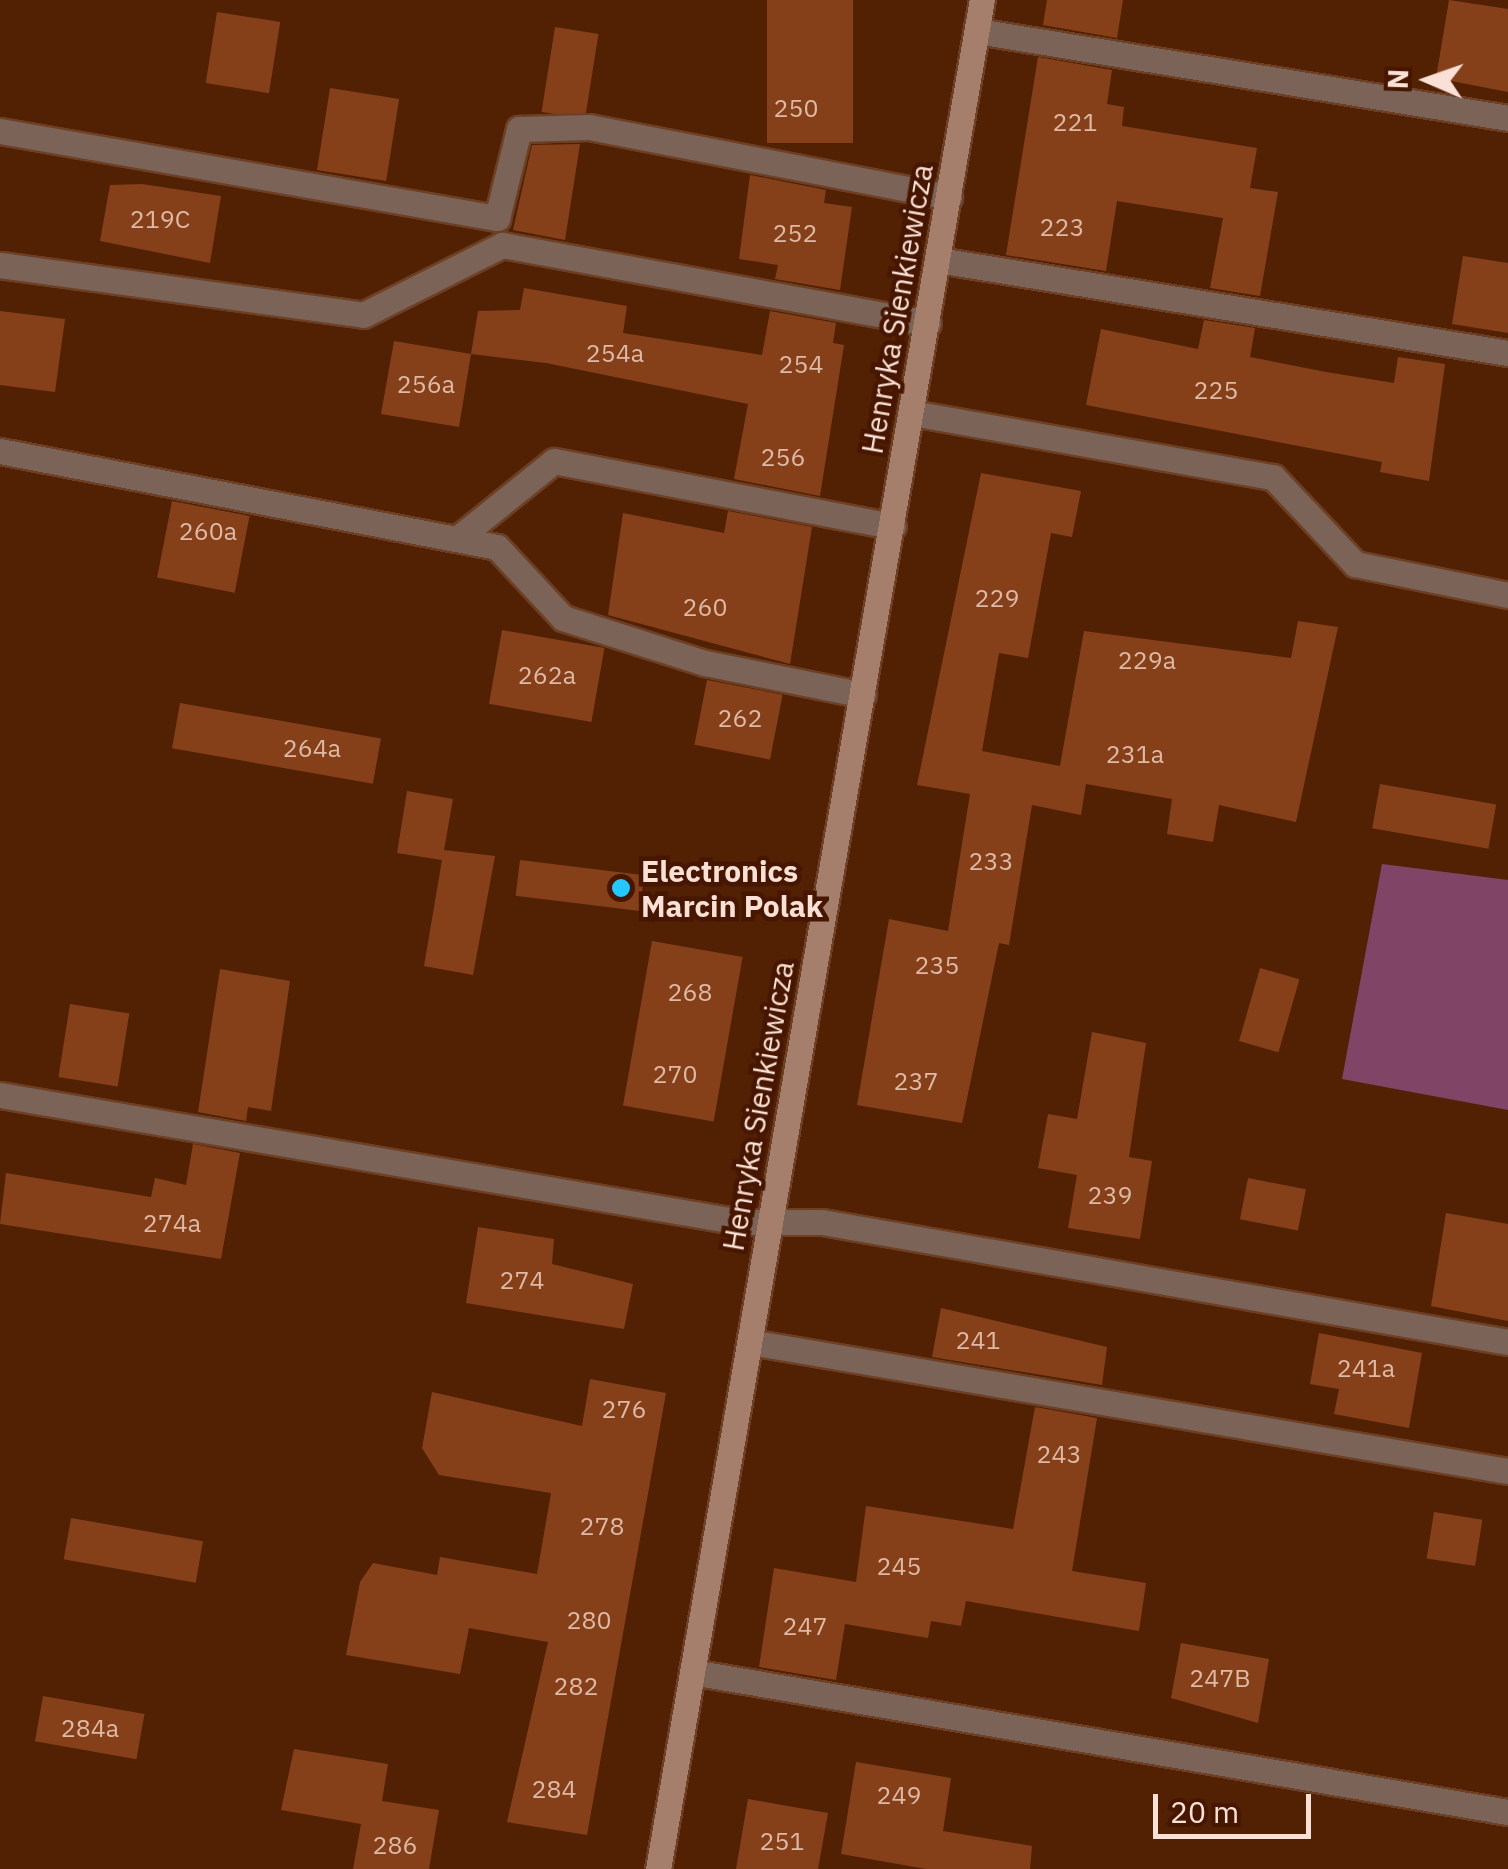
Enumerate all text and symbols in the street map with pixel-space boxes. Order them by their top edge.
north arrow [1378,30,1478,130]
text: N [1379,68,1416,90]
house number: 250 [774,93,818,123]
house number: 221 [1053,107,1097,137]
street label: Henryka Sienkiewicza [854,161,940,457]
house number: 219C [130,204,190,234]
house number: 223 [1040,212,1084,242]
house number: 252 [773,218,817,248]
house number: 254a [586,338,644,368]
house number: 254 [779,349,823,379]
house number: 256a [397,369,455,399]
house number: 225 [1194,375,1238,405]
house number: 256 [761,442,805,472]
house number: 260a [179,516,237,546]
house number: 229 [975,583,1019,613]
house number: 260 [683,592,727,622]
house number: 229a [1118,645,1176,675]
house number: 262a [518,660,576,690]
house number: 262 [718,703,762,733]
house number: 264a [283,733,341,763]
house number: 231a [1106,739,1164,769]
house number: 233 [969,846,1013,876]
place label: Electronics Marcin Polak [641,853,823,924]
marker: Electronics Marcin Polak [610,877,632,899]
house number: 235 [915,950,959,980]
street label: Henryka Sienkiewicza [715,958,801,1254]
house number: 268 [668,977,712,1007]
house number: 270 [653,1059,697,1089]
house number: 237 [894,1066,938,1096]
house number: 239 [1088,1180,1132,1210]
house number: 274a [143,1208,201,1238]
house number: 274 [500,1265,544,1295]
house number: 241 [956,1325,1000,1355]
house number: 241a [1337,1353,1395,1383]
house number: 276 [602,1394,646,1424]
house number: 243 [1037,1439,1081,1469]
house number: 278 [580,1511,624,1541]
house number: 245 [877,1551,921,1581]
house number: 280 [567,1605,611,1635]
house number: 247 [783,1611,827,1641]
house number: 247B [1189,1663,1251,1693]
house number: 282 [554,1671,598,1701]
house number: 284a [61,1713,119,1743]
house number: 284 [532,1774,576,1804]
scale bar [1158,1774,1316,1836]
house number: 249 [877,1780,921,1810]
text: 20 m [1170,1792,1239,1831]
house number: 251 [760,1826,804,1856]
house number: 286 [373,1830,417,1860]

